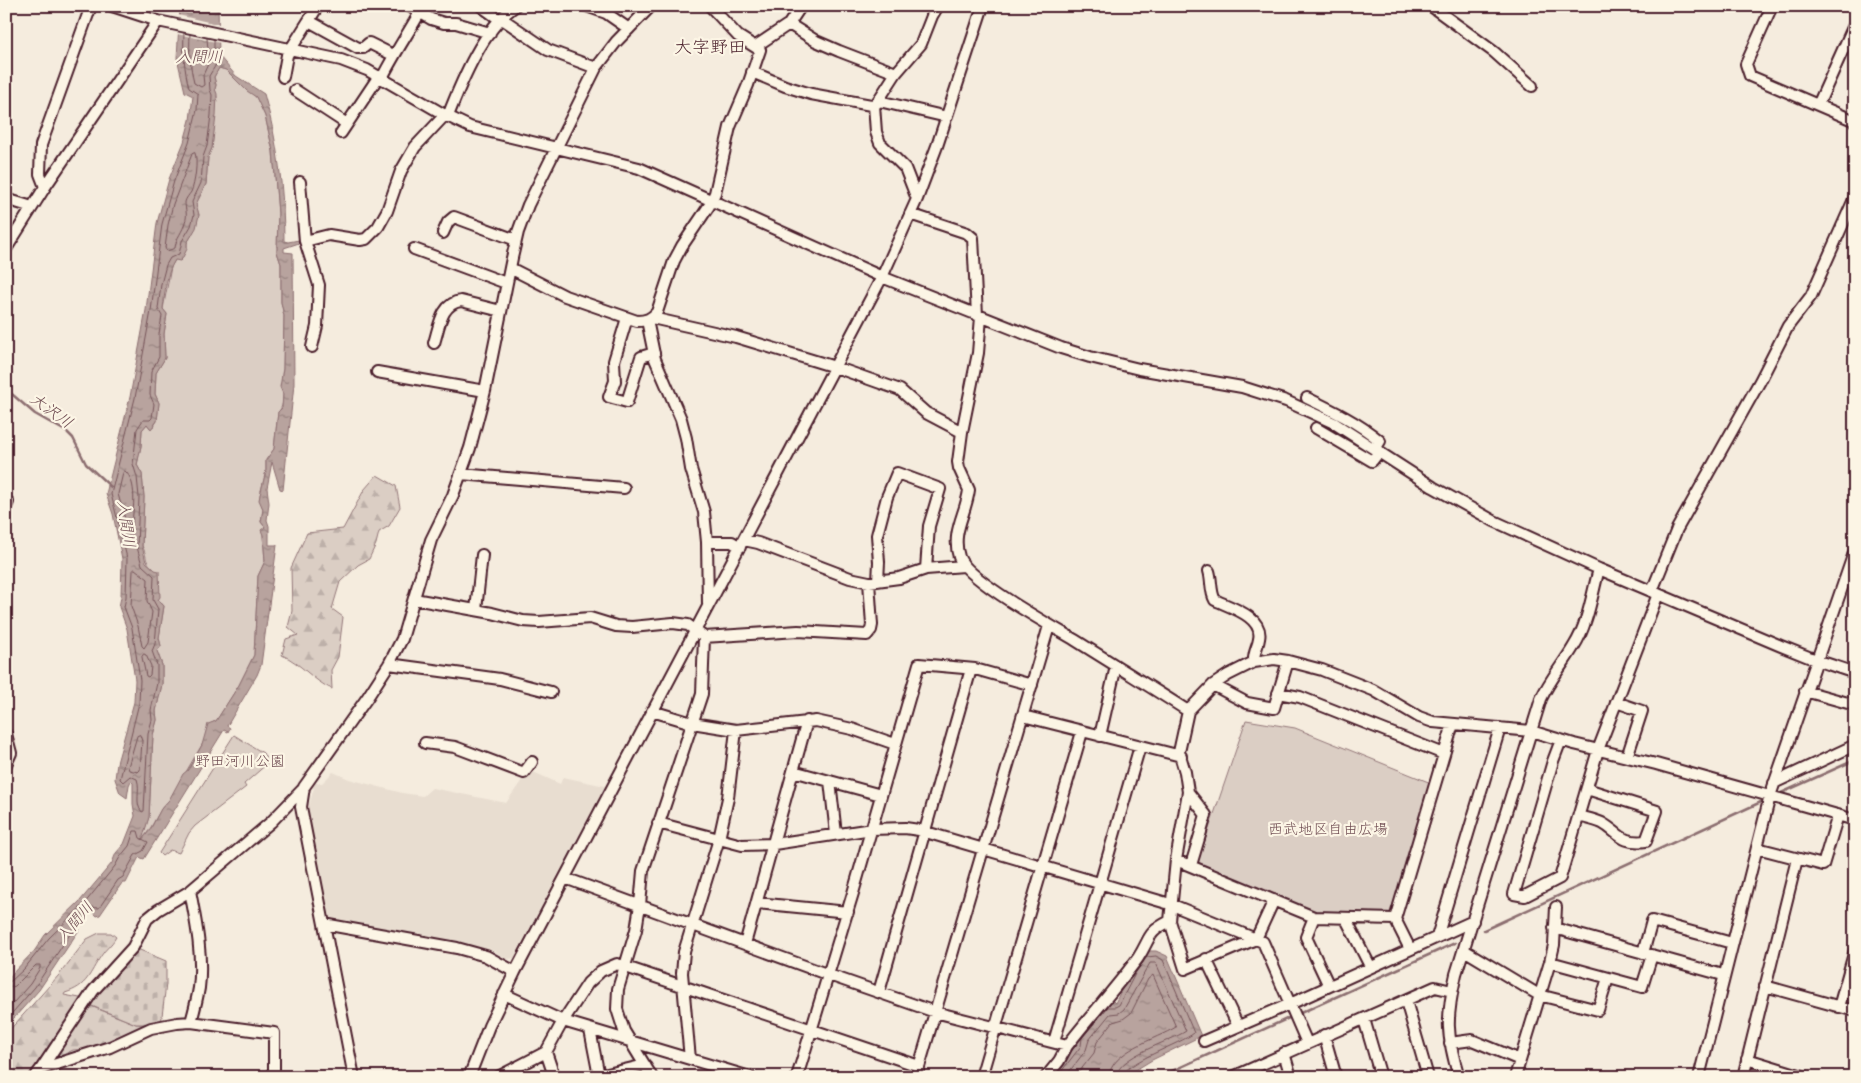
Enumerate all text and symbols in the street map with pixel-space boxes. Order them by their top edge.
district label: 大字野田 [674,37,746,58]
water label: 入間川 [175,48,223,67]
water label: 大沢川 [26,389,76,433]
water label: 入間川 [113,499,138,549]
park label: 野田河川公園 [195,752,285,771]
park label: 西武地区自由広場 [1268,820,1388,839]
water label: 入間川 [52,898,98,947]

